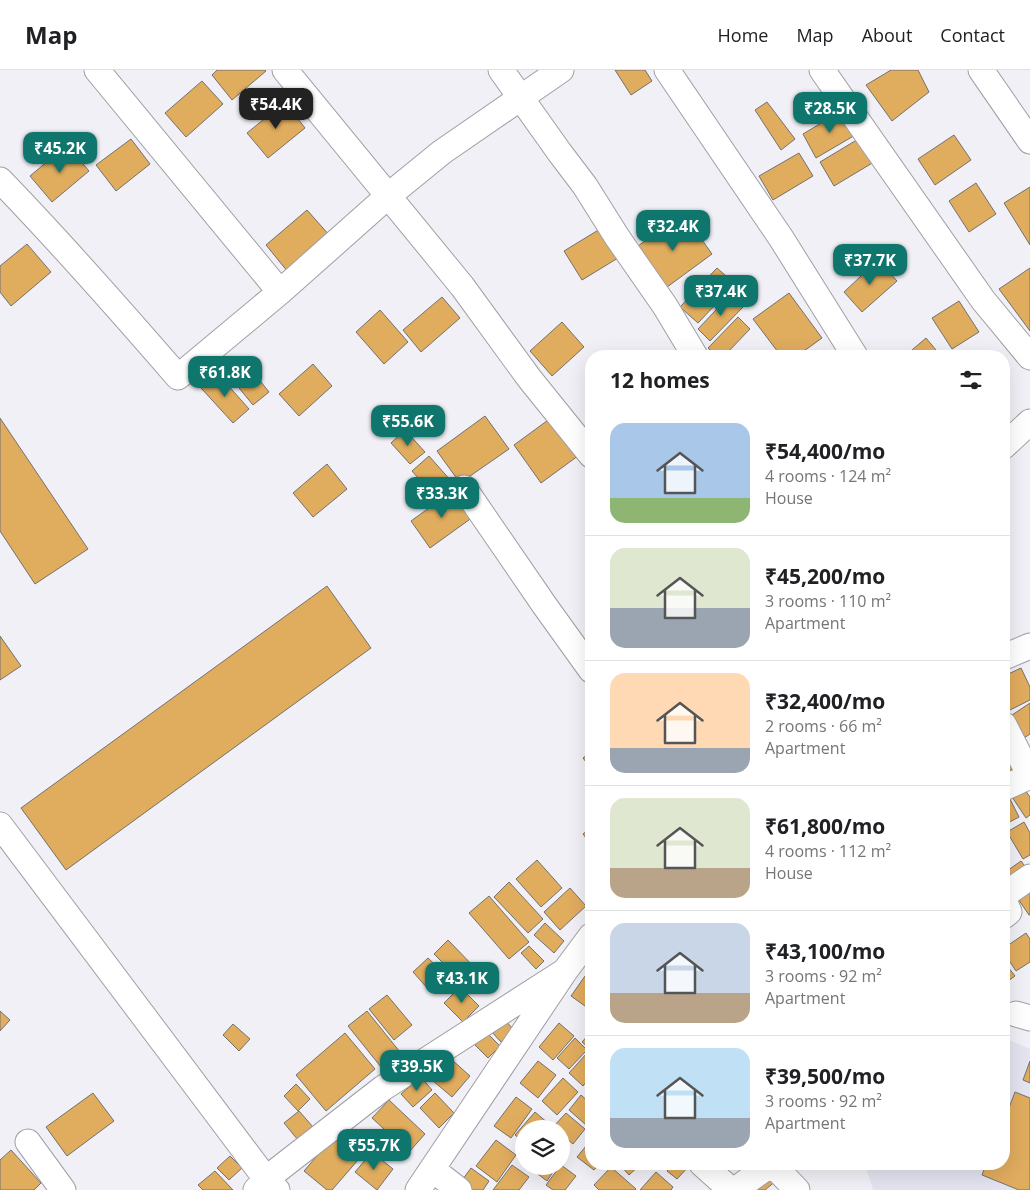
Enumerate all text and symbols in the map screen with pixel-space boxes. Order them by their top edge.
text: Map [25,18,77,51]
text: Home [718,23,768,47]
text: Map [796,23,834,47]
text: About [862,23,912,47]
text: Contact [940,23,1005,47]
pin: ₹54.4K [235,88,317,130]
pin: ₹28.5K [789,92,871,134]
text: ₹54.4K [250,93,302,115]
text: ₹28.5K [804,97,856,119]
pin: ₹45.2K [19,132,101,174]
text: ₹45.2K [34,137,86,159]
pin: ₹32.4K [632,210,714,252]
text: ₹32.4K [647,215,699,237]
pin: ₹37.7K [829,244,911,286]
text: ₹37.7K [844,249,896,271]
pin: ₹37.4K [680,274,762,317]
text: ₹37.4K [695,280,747,302]
pin: ₹61.8K [184,356,266,398]
text: ₹61.8K [199,361,251,383]
text: 12 homes [610,366,710,394]
icon: filters [957,366,985,394]
pin: ₹55.6K [367,404,449,447]
text: ₹55.6K [382,410,434,432]
text: ₹54,400/mo [765,437,885,465]
icon: home [650,443,710,503]
text: 4 rooms · 124 m² [765,465,891,487]
pin: ₹33.3K [401,476,483,519]
text: ₹33.3K [416,482,468,504]
text: House [765,487,813,509]
text: ₹45,200/mo [765,562,885,590]
icon: home [650,568,710,628]
text: 3 rooms · 110 m² [765,590,891,612]
text: Apartment [765,612,845,634]
text: ₹32,400/mo [765,687,885,715]
icon: home [650,693,710,753]
text: 2 rooms · 66 m² [765,715,882,737]
text: Apartment [765,737,845,759]
text: ₹61,800/mo [765,812,885,840]
icon: home [650,818,710,878]
text: 4 rooms · 112 m² [765,840,891,862]
text: House [765,862,813,884]
text: ₹43,100/mo [765,937,885,965]
icon: home [650,943,710,1003]
pin: ₹43.1K [421,962,503,1004]
text: 3 rooms · 92 m² [765,965,882,987]
text: ₹43.1K [436,967,488,989]
text: Apartment [765,987,845,1009]
pin: ₹39.5K [376,1050,458,1092]
text: ₹39.5K [391,1055,443,1077]
text: ₹39,500/mo [765,1062,885,1090]
icon: home [650,1068,710,1128]
text: 3 rooms · 92 m² [765,1090,882,1112]
text: Apartment [765,1112,845,1134]
map controls [515,1120,570,1175]
button: layers [515,1120,570,1175]
pin: ₹55.7K [333,1128,415,1171]
text: ₹55.7K [348,1134,400,1156]

